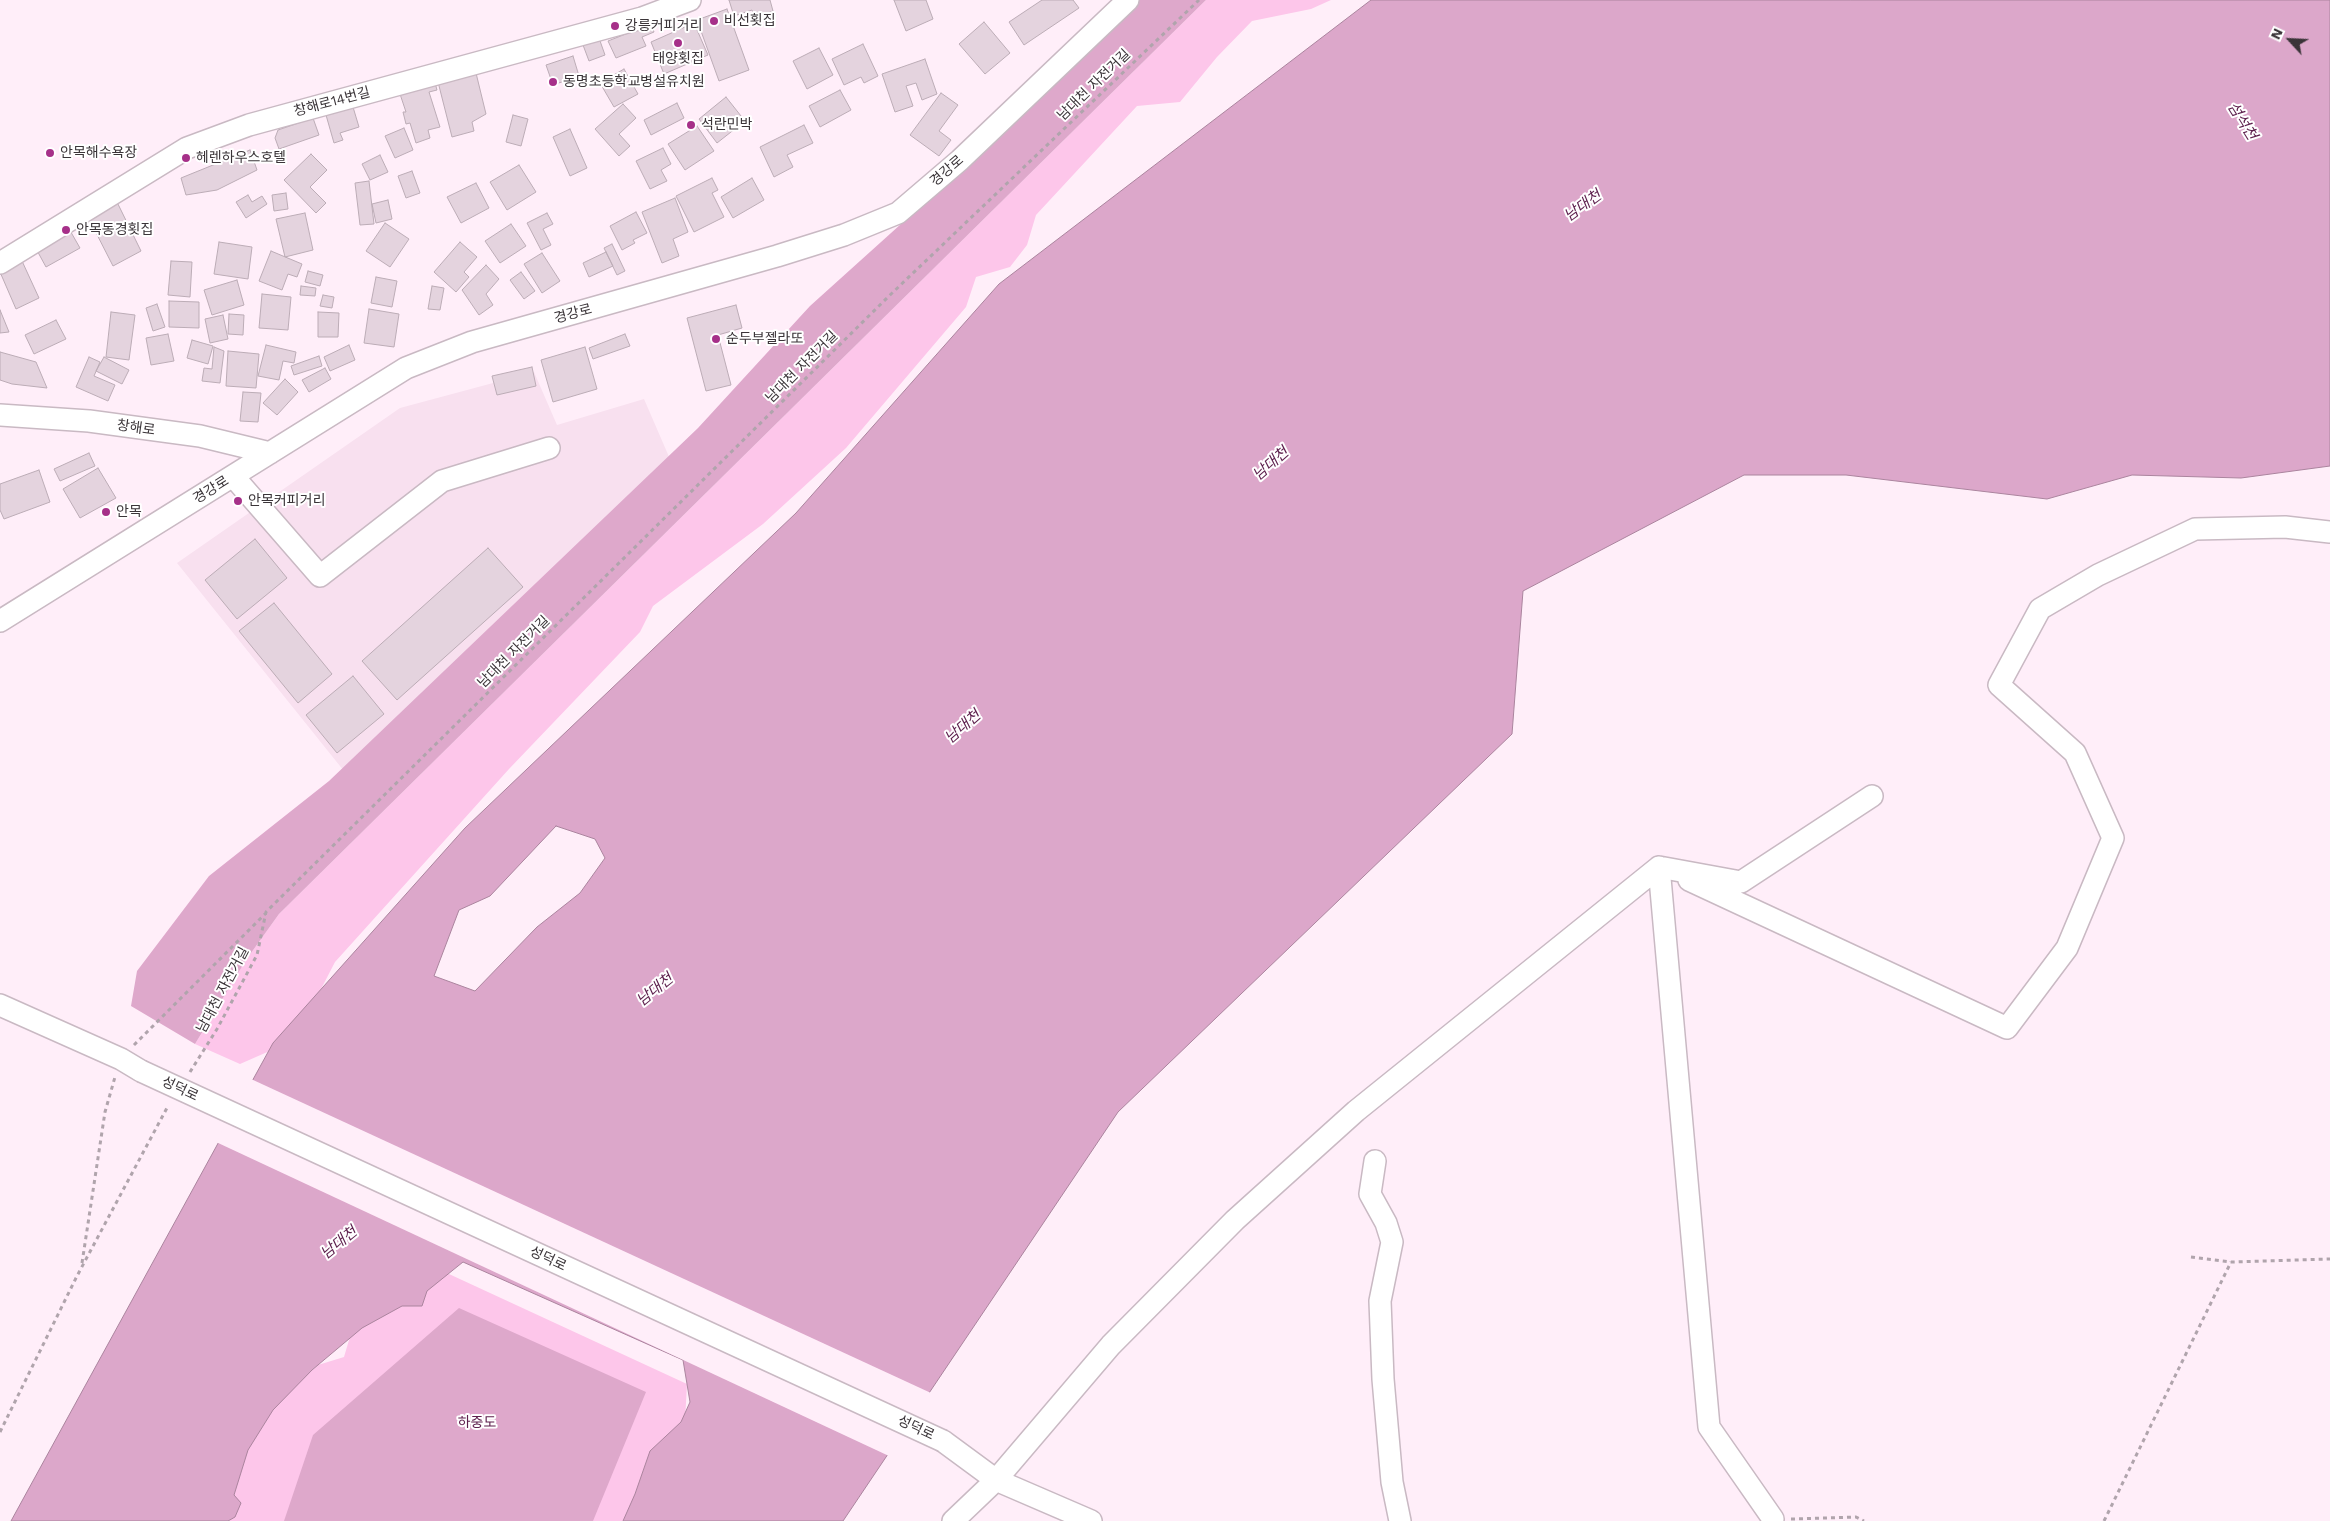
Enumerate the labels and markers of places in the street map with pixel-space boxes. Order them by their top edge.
place label: 비선횟집 [724,13,776,29]
marker: 비선횟집 [708,15,720,27]
place label: 강릉커피거리 [625,18,702,34]
marker: 강릉커피거리 [609,20,621,32]
marker: 태양횟집 [672,37,684,49]
place label: 태양횟집 [652,51,704,67]
place label: 동명초등학교병설유치원 [563,74,705,90]
marker: 동명초등학교병설유치원 [547,76,559,88]
place label: 석란민박 [701,117,753,133]
marker: 석란민박 [685,119,697,131]
place label: 안목해수욕장 [60,145,137,161]
marker: 안목해수욕장 [44,147,56,159]
place label: 헤렌하우스호텔 [196,150,286,166]
marker: 헤렌하우스호텔 [180,152,192,164]
place label: 안목동경횟집 [76,222,153,238]
marker: 안목동경횟집 [60,224,72,236]
place label: 순두부젤라또 [726,331,803,347]
marker: 순두부젤라또 [710,333,722,345]
place label: 안목커피거리 [248,493,325,509]
marker: 안목커피거리 [232,495,244,507]
place label: 안목 [116,504,142,520]
marker: 안목 [100,506,112,518]

